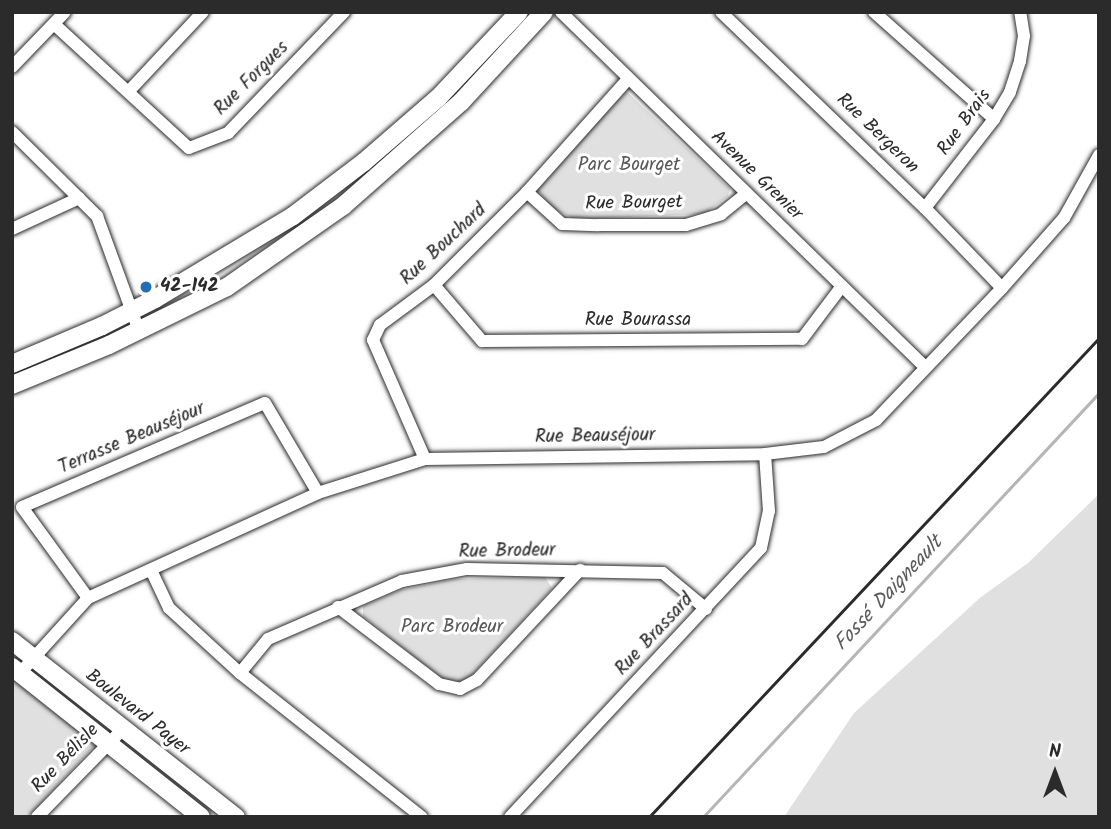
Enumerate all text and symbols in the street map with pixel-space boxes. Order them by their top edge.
street label: Rue Forgues [210,37,294,121]
street label: Rue Brais [933,85,997,161]
street label: Rue Bergeron [831,89,923,179]
street label: Avenue Grenier [705,126,807,226]
park label: Parc Bourget [578,155,680,177]
street label: Rue Bourget [585,192,683,216]
street label: Rue Bouchard [396,199,492,291]
place label: 42-142 [160,276,219,298]
marker: 42-142 [138,279,154,295]
street label: Rue Bourassa [585,310,691,332]
street label: Terrasse Beauséjour [55,398,209,480]
street label: Rue Beauséjour [535,425,655,449]
water label: Fossé Daigneault [829,531,949,657]
street label: Rue Brodeur [458,540,556,564]
street label: Rue Brassard [611,589,699,681]
park label: Parc Brodeur [401,617,503,639]
street label: Boulevard Payer [80,665,194,761]
street label: Rue Bélisle [27,720,105,798]
text: N [1049,737,1061,767]
north arrow [1020,738,1090,808]

